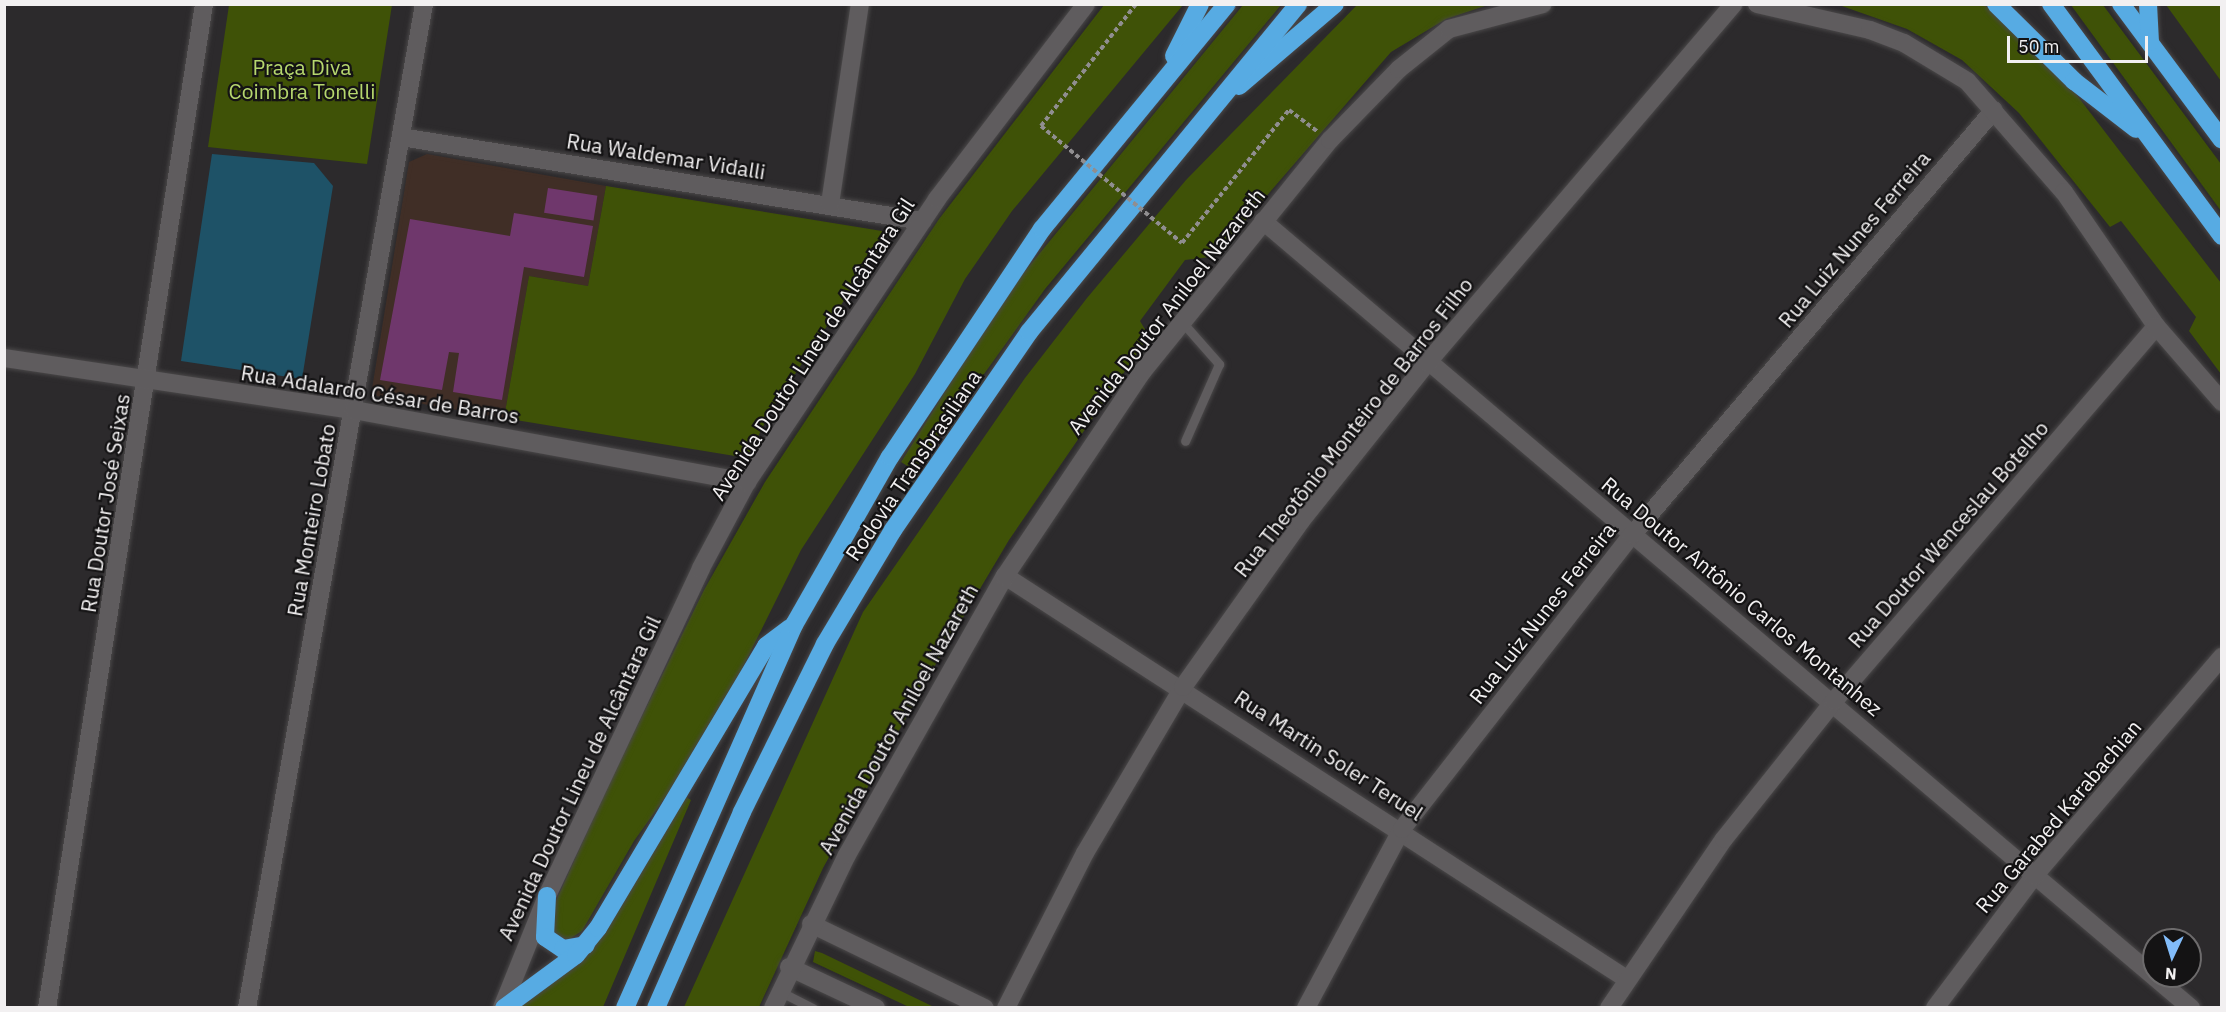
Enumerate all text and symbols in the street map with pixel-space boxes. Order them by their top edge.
scale bar [2010,24,2151,62]
text: 50 m [2018,35,2060,58]
park label: Praça Diva Coimbra Tonelli [229,54,375,104]
street label: Rua Waldemar Vidalli [565,128,767,184]
street label: Rua Luiz Nunes Ferreira [1773,146,1935,332]
street label: Avenida Doutor Aniloel Nazareth [1062,183,1270,439]
street label: Avenida Doutor Lineu de Alcântara Gil [705,193,919,505]
street label: Rua Theotônio Monteiro de Barros Filho [1228,272,1478,582]
street label: Rua Adalardo César de Barros [239,360,521,428]
street label: Rodovia Transbrasiliana [840,365,986,565]
street label: Rua Doutor José Seixas [75,392,135,614]
street label: Rua Doutor Wenceslau Botelho [1843,415,2053,653]
street label: Rua Monteiro Lobato [282,422,340,618]
street label: Rua Doutor Antônio Carlos Montanhez [1597,471,1887,721]
street label: Rua Luiz Nunes Ferreira [1463,517,1621,709]
street label: Avenida Doutor Aniloel Nazareth [813,579,983,859]
street label: Avenida Doutor Lineu de Alcântara Gil [492,612,666,944]
street label: Rua Martin Soler Teruel [1230,685,1428,825]
street label: Rua Garabed Karabachian [1970,714,2146,918]
north arrow [2142,928,2202,988]
text: N [2164,964,2177,984]

